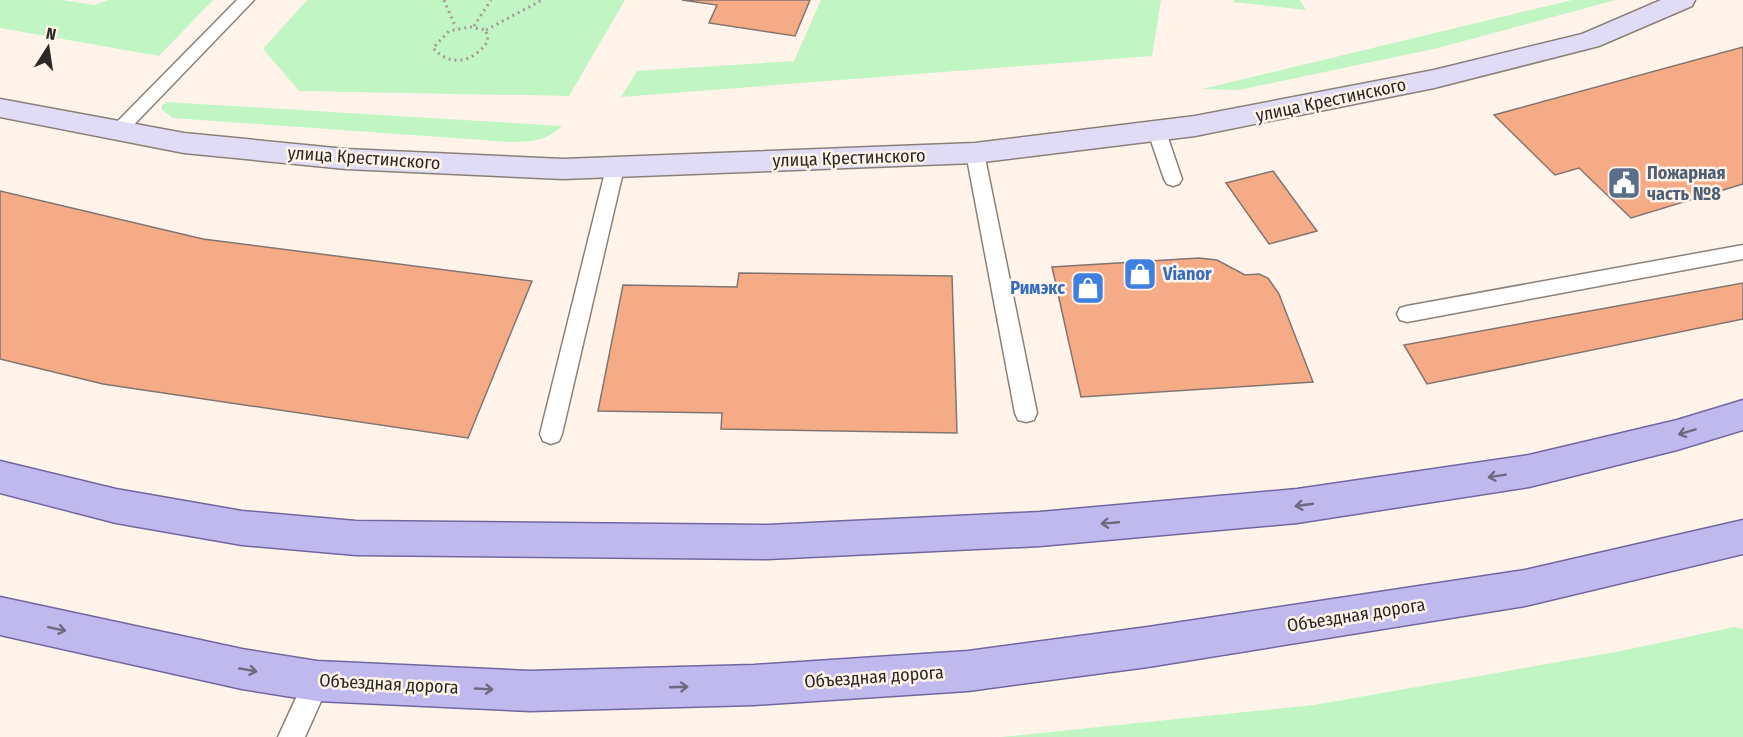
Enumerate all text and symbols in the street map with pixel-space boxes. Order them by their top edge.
north arrow [18,18,78,78]
text: N [44,24,58,44]
street label: улица Крестинского [1254,73,1408,127]
street label: улица Крестинского [287,142,441,174]
street label: улица Крестинского [772,144,926,172]
place label: Пожарная часть №8 [1647,162,1726,205]
public building icon: Пожарная часть №8 [1606,165,1642,201]
shop icon: Vianor [1122,256,1158,292]
place label: Vianor [1162,263,1212,285]
shop icon: Римэкс [1070,270,1106,306]
place label: Римэкс [1010,277,1065,299]
one-way arrow [1678,427,1697,438]
one-way arrow [1488,470,1508,481]
one-way arrow [1295,500,1315,511]
one-way arrow [1101,518,1121,529]
street label: Объездная дорога [1285,593,1427,637]
one-way arrow [47,624,66,635]
street label: Объездная дорога [804,661,945,693]
one-way arrow [237,665,257,676]
street label: Объездная дорога [319,669,459,699]
one-way arrow [668,682,688,693]
one-way arrow [473,684,493,695]

